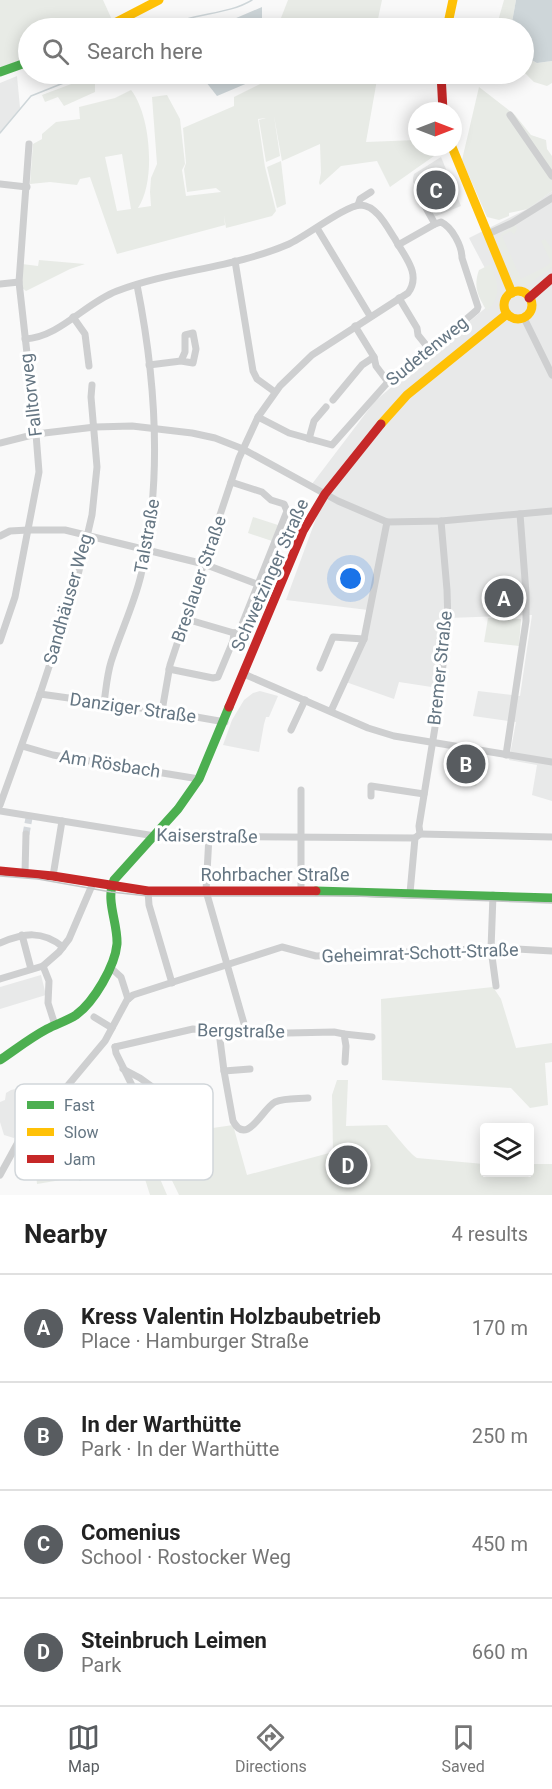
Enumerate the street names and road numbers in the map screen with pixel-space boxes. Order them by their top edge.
street label: Sudetenweg [382,311,472,390]
street label: Falltorweg [15,352,46,438]
street label: Schwetzinger Straße [226,495,313,654]
street label: Talstraße [130,497,163,575]
street label: Breslauer Straße [167,513,230,645]
street label: Sandhäuser Weg [39,531,96,667]
street label: Bremer Straße [423,610,456,726]
street label: Danziger Straße [69,688,198,727]
street label: Am Rösbach [58,745,162,782]
street label: Kaiserstraße [156,824,258,847]
street label: Rohrbacher Straße [200,864,350,885]
street label: Geheimrat-Schott-Straße [321,939,519,966]
street label: Bergstraße [197,1019,285,1042]

